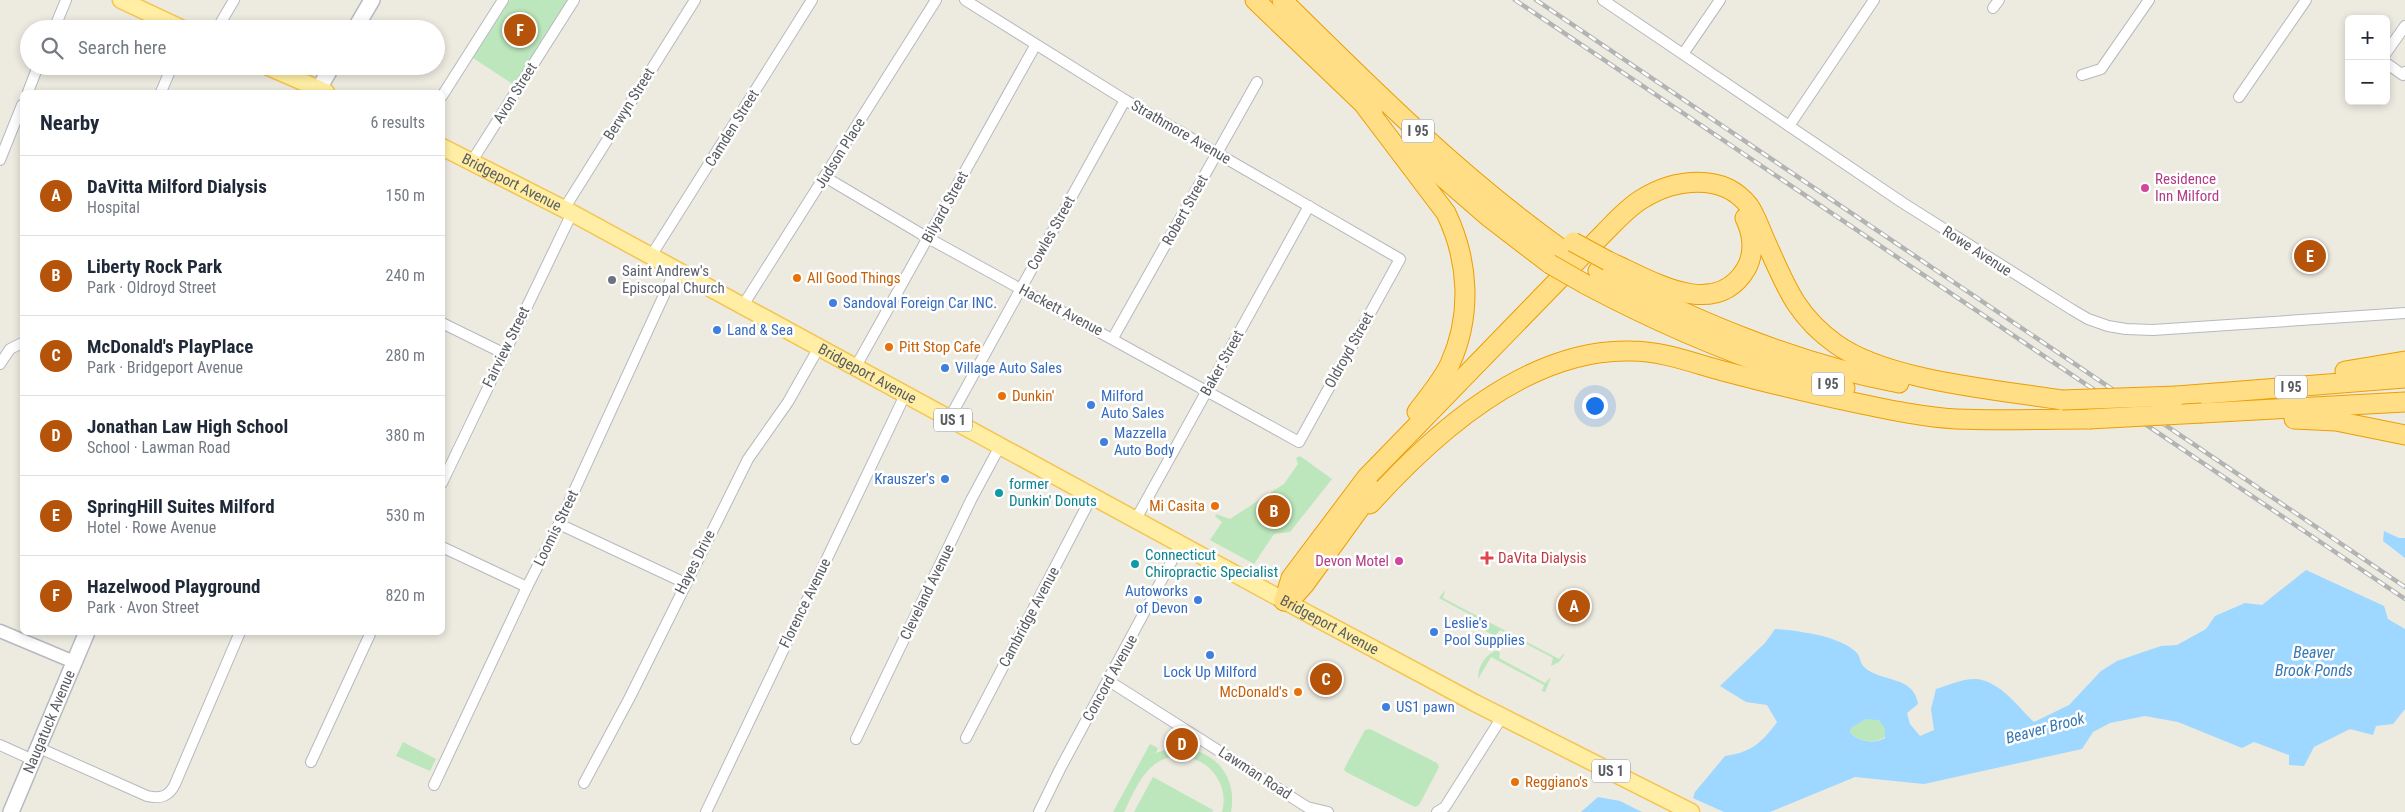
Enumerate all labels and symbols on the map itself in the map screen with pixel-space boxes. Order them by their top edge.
pin: F [504,11,536,49]
street label: Avon Street [489,59,541,127]
street label: Berwyn Street [600,65,658,143]
street label: Camden Street [701,86,763,170]
street label: Strathmore Avenue [1128,96,1234,168]
street label: Judson Place [811,114,869,192]
road number: I 95 [1402,120,1434,142]
street label: Bridgeport Avenue [459,150,564,215]
street label: Bilyard Street [918,168,972,246]
place label: Residence Inn Milford [2155,170,2219,205]
street label: Robert Street [1158,172,1212,248]
marker: Residence Inn Milford [2139,182,2151,194]
street label: Cowles Street [1023,193,1079,273]
street label: Rowe Avenue [1939,222,2015,280]
pin: E [2294,237,2326,275]
place label: Saint Andrew's Episcopal Church [622,262,725,297]
place label: All Good Things [807,269,901,287]
marker: All Good Things [791,272,803,284]
marker: Saint Andrew's Episcopal Church [606,274,618,286]
street label: Hackett Avenue [1016,280,1106,340]
place label: Sandoval Foreign Car INC. [843,294,997,312]
marker: Sandoval Foreign Car INC. [827,297,839,309]
street label: Fairview Street [479,304,533,390]
street label: Oldroyd Street [1321,309,1377,391]
place label: Land & Sea [727,321,793,339]
marker: Land & Sea [711,324,723,336]
street label: Baker Street [1197,327,1247,399]
place label: Pitt Stop Cafe [899,338,981,356]
street label: Bridgeport Avenue [815,340,920,408]
marker: Pitt Stop Cafe [883,341,895,353]
place label: Village Auto Sales [955,359,1062,377]
marker: Village Auto Sales [939,362,951,374]
road number: I 95 [1812,372,1844,396]
road number: I 95 [2275,376,2307,398]
place label: Dunkin' [1012,387,1054,405]
place label: Milford Auto Sales [1101,387,1165,422]
marker: Dunkin' [996,390,1008,402]
your location [1582,393,1608,419]
marker: Milford Auto Sales [1085,399,1097,411]
road number: US 1 [934,408,972,432]
place label: Mazzella Auto Body [1114,424,1175,459]
marker: Mazzella Auto Body [1098,436,1110,448]
place label: Krauszer's [874,470,935,488]
marker: Krauszer's [939,473,951,485]
place label: former Dunkin' Donuts [1009,475,1097,510]
street label: Loomis Street [530,487,582,569]
marker: former Dunkin' Donuts [993,487,1005,499]
pin: B [1258,492,1290,530]
place label: Mi Casita [1149,497,1205,515]
marker: Mi Casita [1209,500,1221,512]
street label: Hayes Drive [671,527,719,597]
street label: Cleveland Avenue [896,541,958,643]
place label: Connecticut Chiropractic Specialist [1145,546,1278,581]
place label: DaVita Dialysis [1498,549,1587,567]
marker: DaVita Dialysis [1480,551,1494,565]
place label: Devon Motel [1315,552,1389,570]
street label: Florence Avenue [776,555,834,651]
marker: Devon Motel [1393,555,1405,567]
marker: Connecticut Chiropractic Specialist [1129,558,1141,570]
street label: Cambridge Avenue [995,564,1063,670]
place label: Autoworks of Devon [1125,582,1188,617]
pin: A [1558,587,1590,625]
street label: Bridgeport Avenue [1277,591,1382,659]
marker: Autoworks of Devon [1192,594,1204,606]
place label: Leslie's Pool Supplies [1444,614,1525,649]
marker: Leslie's Pool Supplies [1428,626,1440,638]
street label: Concord Avenue [1079,632,1141,724]
water label: Beaver Brook Ponds [2275,643,2353,680]
marker: Lock Up Milford [1204,649,1216,661]
pin: C [1310,660,1342,698]
place label: Lock Up Milford [1163,663,1257,681]
street label: Naugatuck Avenue [19,667,79,776]
place label: McDonald's [1219,683,1288,701]
marker: McDonald's [1292,686,1304,698]
place label: US1 pawn [1396,698,1455,716]
marker: US1 pawn [1380,701,1392,713]
water label: Beaver Brook [2003,708,2087,748]
pin: D [1166,725,1198,763]
street label: Lawman Road [1215,743,1295,803]
road number: US 1 [1592,759,1630,782]
place label: Reggiano's [1525,773,1588,791]
marker: Reggiano's [1509,776,1521,788]

